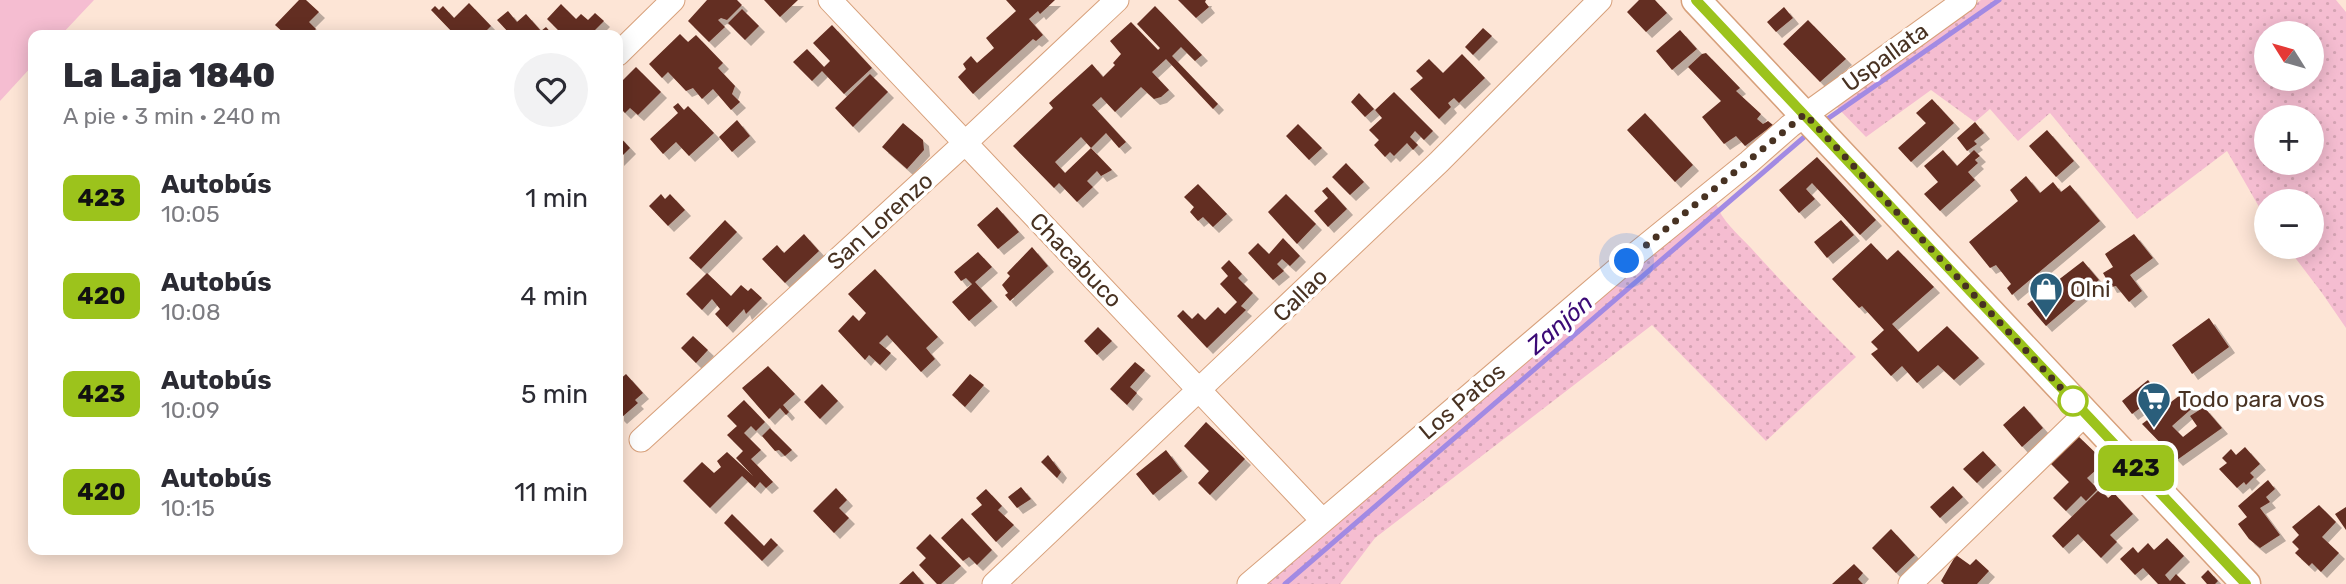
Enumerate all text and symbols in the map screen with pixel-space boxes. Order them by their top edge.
street label: Uspallata [1836,16,1934,98]
north arrow [2254,21,2324,91]
map controls [2254,21,2324,259]
button: heart [514,53,588,127]
text: La Laja 1840 [63,56,275,95]
text: A pie · 3 min · 240 m [63,102,281,130]
button: + [2254,105,2324,175]
street label: San Lorenzo [821,166,939,276]
text: Autobús [161,169,272,200]
text: 1 min [525,183,588,214]
text: 423 [78,184,125,212]
button: − [2254,189,2324,259]
text: 10:05 [161,200,220,228]
street label: Chacabuco [1024,207,1128,313]
your location [1609,243,1644,278]
street label: Callao [1267,262,1333,328]
text: Autobús [161,267,272,298]
shop icon: Olni [2027,270,2065,319]
place label: Olni [2070,275,2111,303]
text: 4 min [520,281,588,312]
text: 420 [77,282,126,310]
water label: Zanjón [1521,288,1598,361]
text: 10:08 [161,298,221,326]
street label: Los Patos [1413,357,1511,445]
text: Autobús [161,365,272,396]
text: 5 min [521,379,588,410]
text: 423 [78,380,125,408]
supermarket icon: Todo para vos [2135,380,2173,429]
place label: Todo para vos [2178,385,2325,413]
unlabelled marker [2058,386,2088,416]
text: 10:09 [161,396,220,424]
line badge: 423 [2096,445,2176,491]
text: 423 [2112,454,2160,482]
text: Autobús [161,463,272,494]
text: 11 min [514,477,588,508]
text: 420 [77,478,126,506]
text: 10:15 [161,494,215,522]

